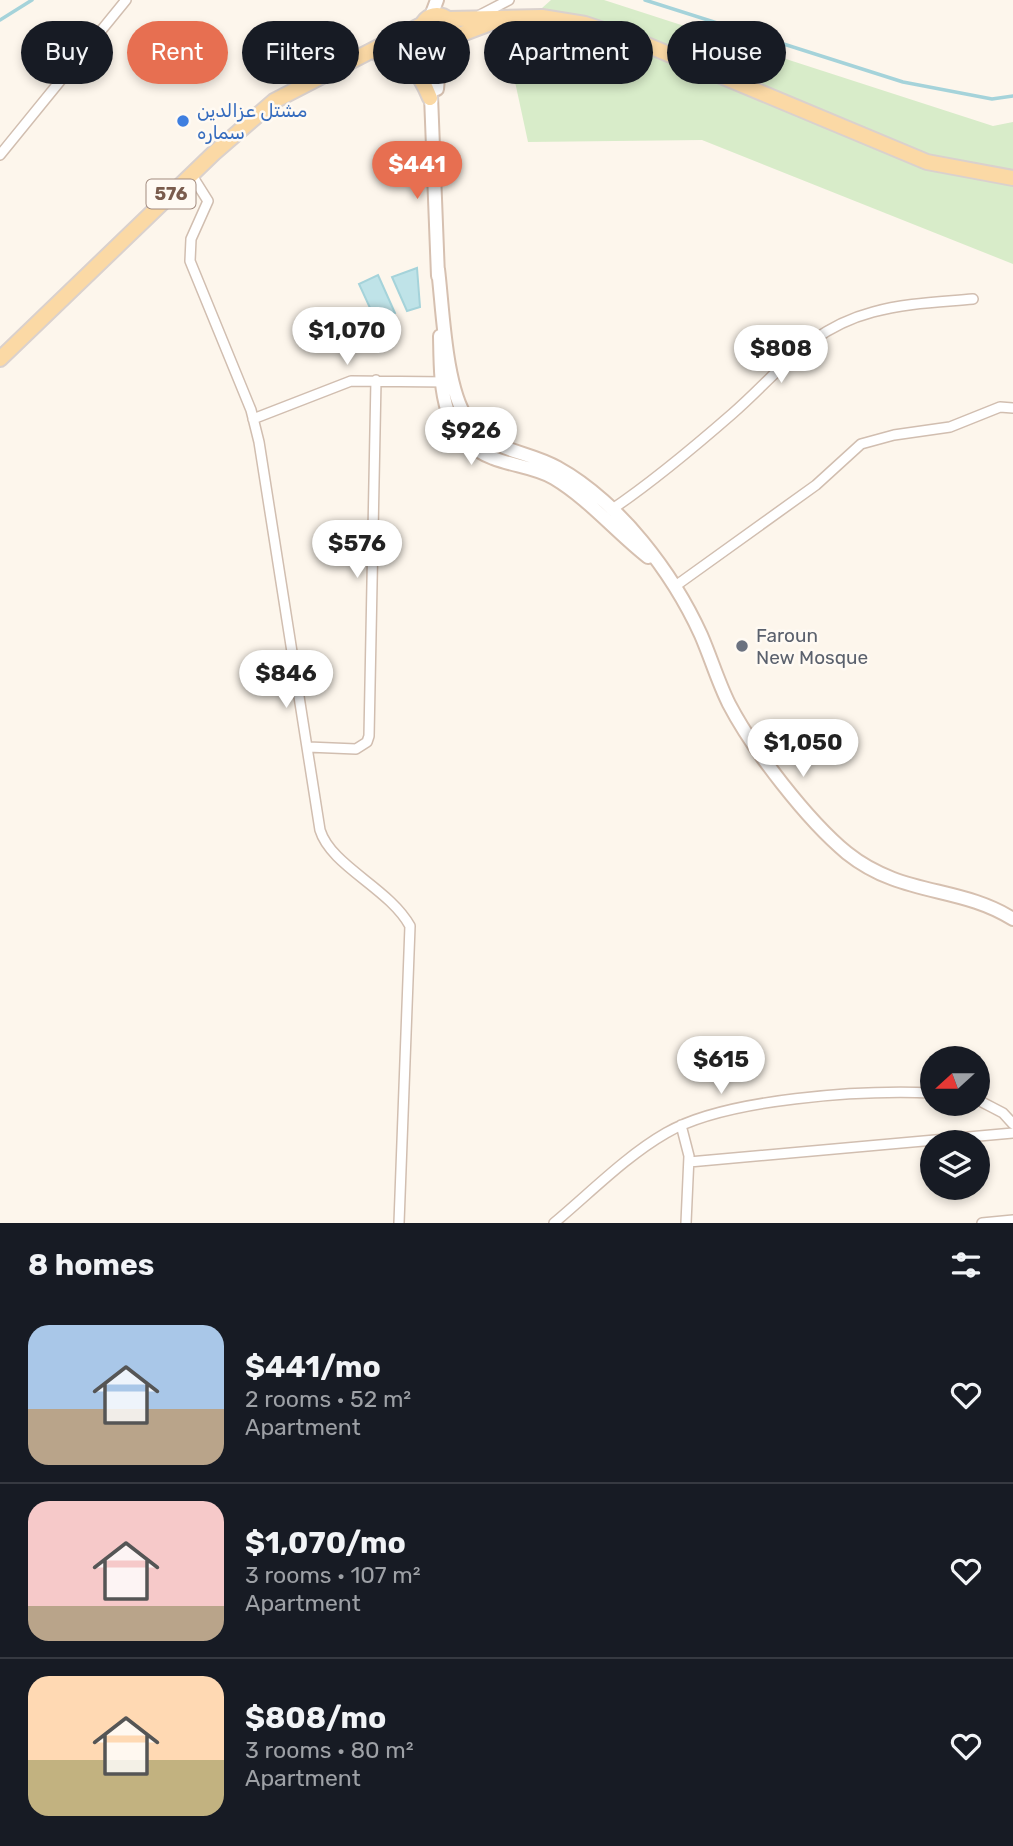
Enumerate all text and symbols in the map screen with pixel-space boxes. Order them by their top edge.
chip: Buy [21,21,113,84]
chip: Rent [127,21,228,84]
chip: Filters [242,21,359,84]
chip: New [373,21,470,84]
chip: Apartment [484,21,653,84]
chip: House [667,21,786,84]
place label: مشتل عزالدين سماره [197,99,307,144]
marker: مشتل عزالدين سماره [175,113,191,129]
pin: $441 [376,142,458,201]
text: $441 [388,150,446,178]
road number: 576 [146,180,196,209]
pin: $1,070 [290,308,404,367]
text: $1,070 [308,316,386,344]
pin: $808 [740,326,822,385]
text: $808 [750,334,812,362]
pin: $926 [430,407,512,467]
text: $926 [441,416,501,444]
pin: $576 [316,520,398,580]
text: $576 [328,529,386,557]
place label: Faroun New Mosque [756,624,868,669]
marker: Faroun New Mosque [734,638,750,654]
pin: $846 [245,650,327,710]
text: $846 [255,659,317,687]
pin: $1,050 [746,720,860,779]
text: $1,050 [763,728,843,756]
pin: $615 [680,1036,762,1096]
text: $615 [693,1045,749,1073]
north arrow [920,1046,990,1116]
map controls [920,1046,990,1200]
button: layers [920,1130,990,1200]
icon: filters [947,1246,985,1284]
text: 8 homes [28,1247,154,1283]
text: $441/mo [245,1349,381,1385]
icon: home [84,1353,168,1437]
icon: heart [947,1376,985,1414]
text: 2 rooms · 52 m² [245,1385,411,1413]
text: Apartment [245,1413,361,1441]
text: $1,070/mo [245,1525,406,1561]
icon: home [84,1529,168,1613]
icon: heart [947,1552,985,1590]
text: 3 rooms · 107 m² [245,1561,421,1589]
text: Apartment [245,1589,361,1617]
text: $808/mo [245,1700,386,1736]
icon: home [84,1704,168,1788]
icon: heart [947,1727,985,1765]
text: 3 rooms · 80 m² [245,1736,414,1764]
text: Apartment [245,1764,361,1792]

